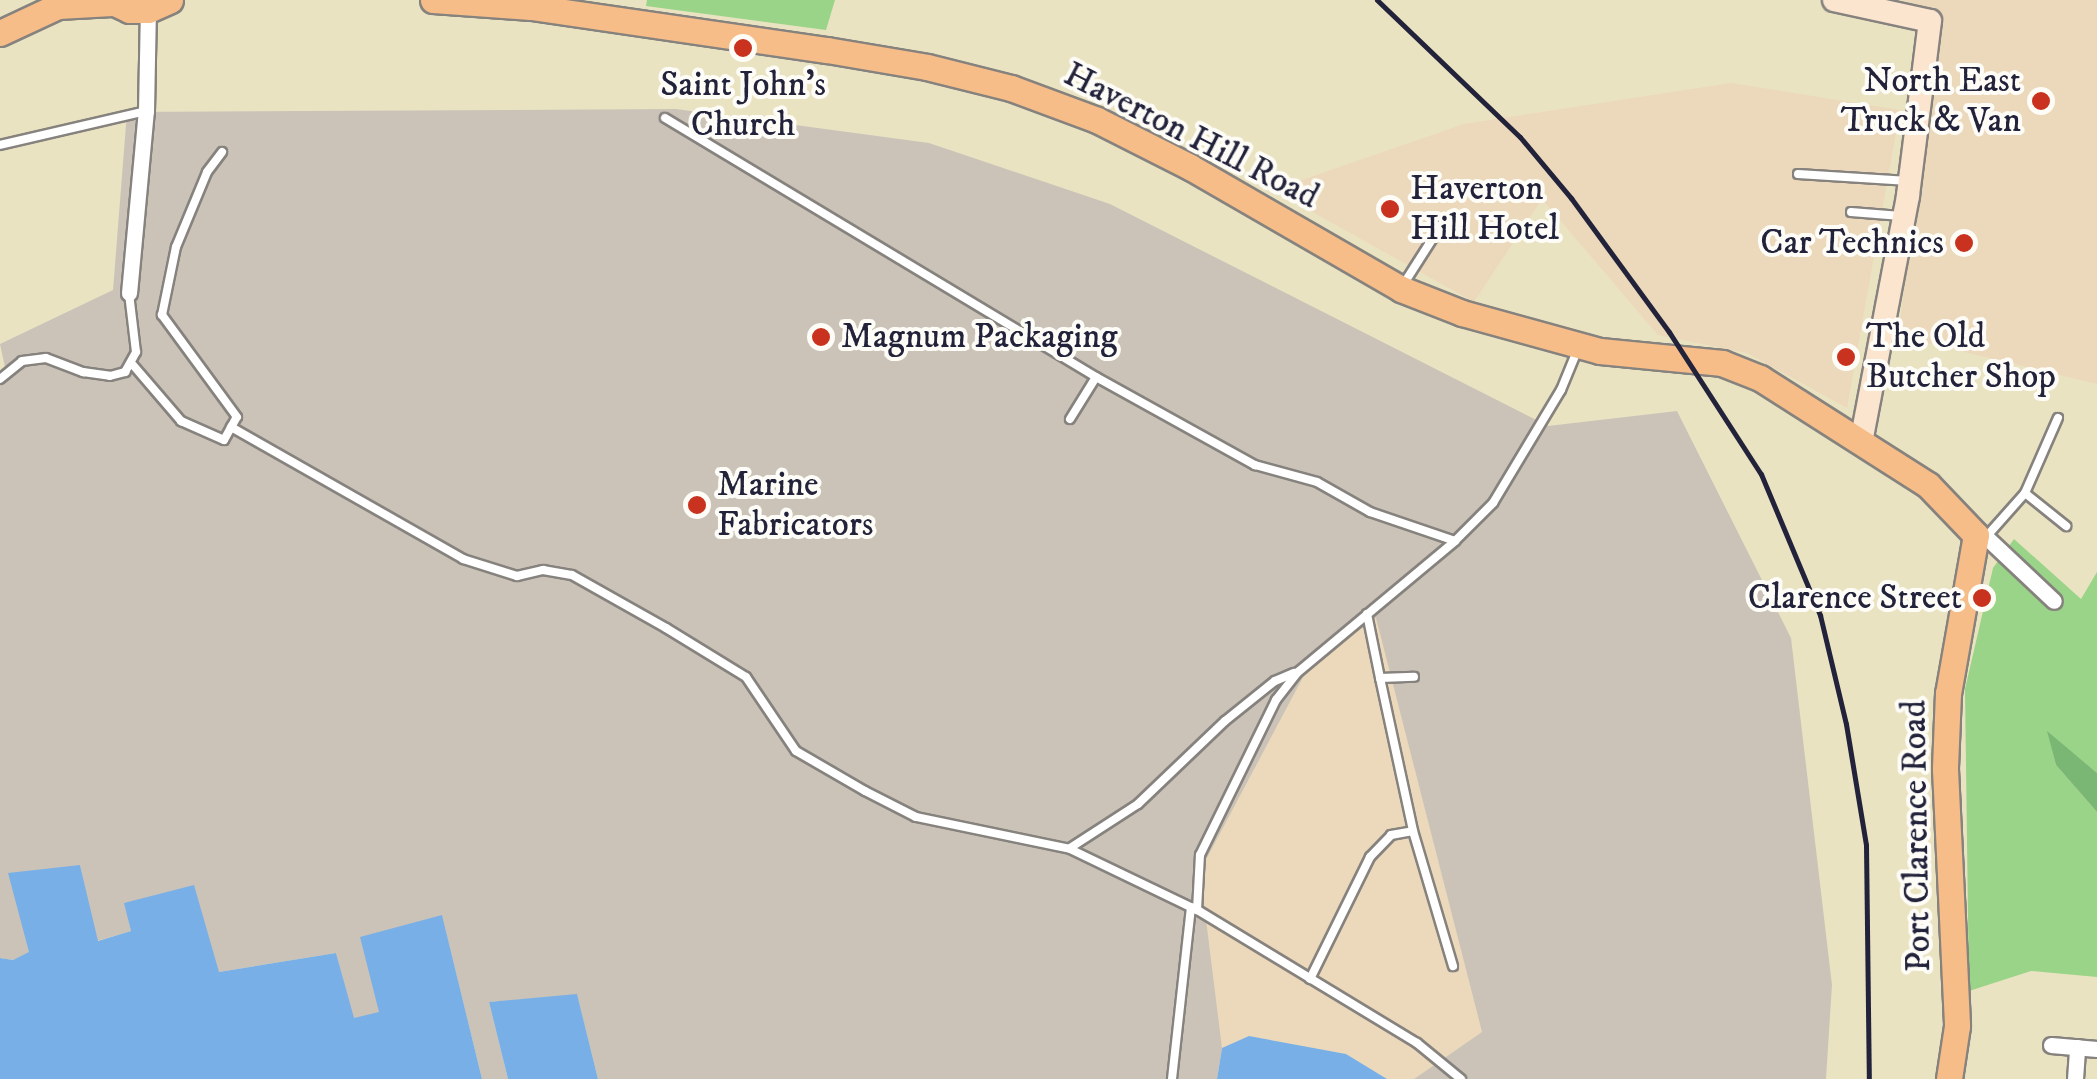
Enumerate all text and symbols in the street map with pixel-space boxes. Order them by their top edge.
marker: Saint John's Church [732,37,754,59]
street label: Haverton Hill Road [1057,54,1325,218]
place label: North East Truck & Van [1841,60,2021,142]
place label: Saint John's Church [660,64,826,146]
marker: North East Truck & Van [2030,90,2052,112]
place label: Haverton Hill Hotel [1410,168,1559,250]
marker: Haverton Hill Hotel [1379,198,1401,220]
place label: Car Technics [1760,222,1944,264]
marker: Car Technics [1953,232,1975,254]
place label: Magnum Packaging [841,316,1118,358]
place label: The Old Butcher Shop [1866,316,2056,398]
marker: Magnum Packaging [810,326,832,348]
marker: The Old Butcher Shop [1835,346,1857,368]
place label: Marine Fabricators [717,464,873,546]
marker: Marine Fabricators [686,494,708,516]
place label: Clarence Street [1748,577,1962,619]
marker: Clarence Street [1971,587,1993,609]
street label: Port Clarence Road [1894,700,1940,972]

